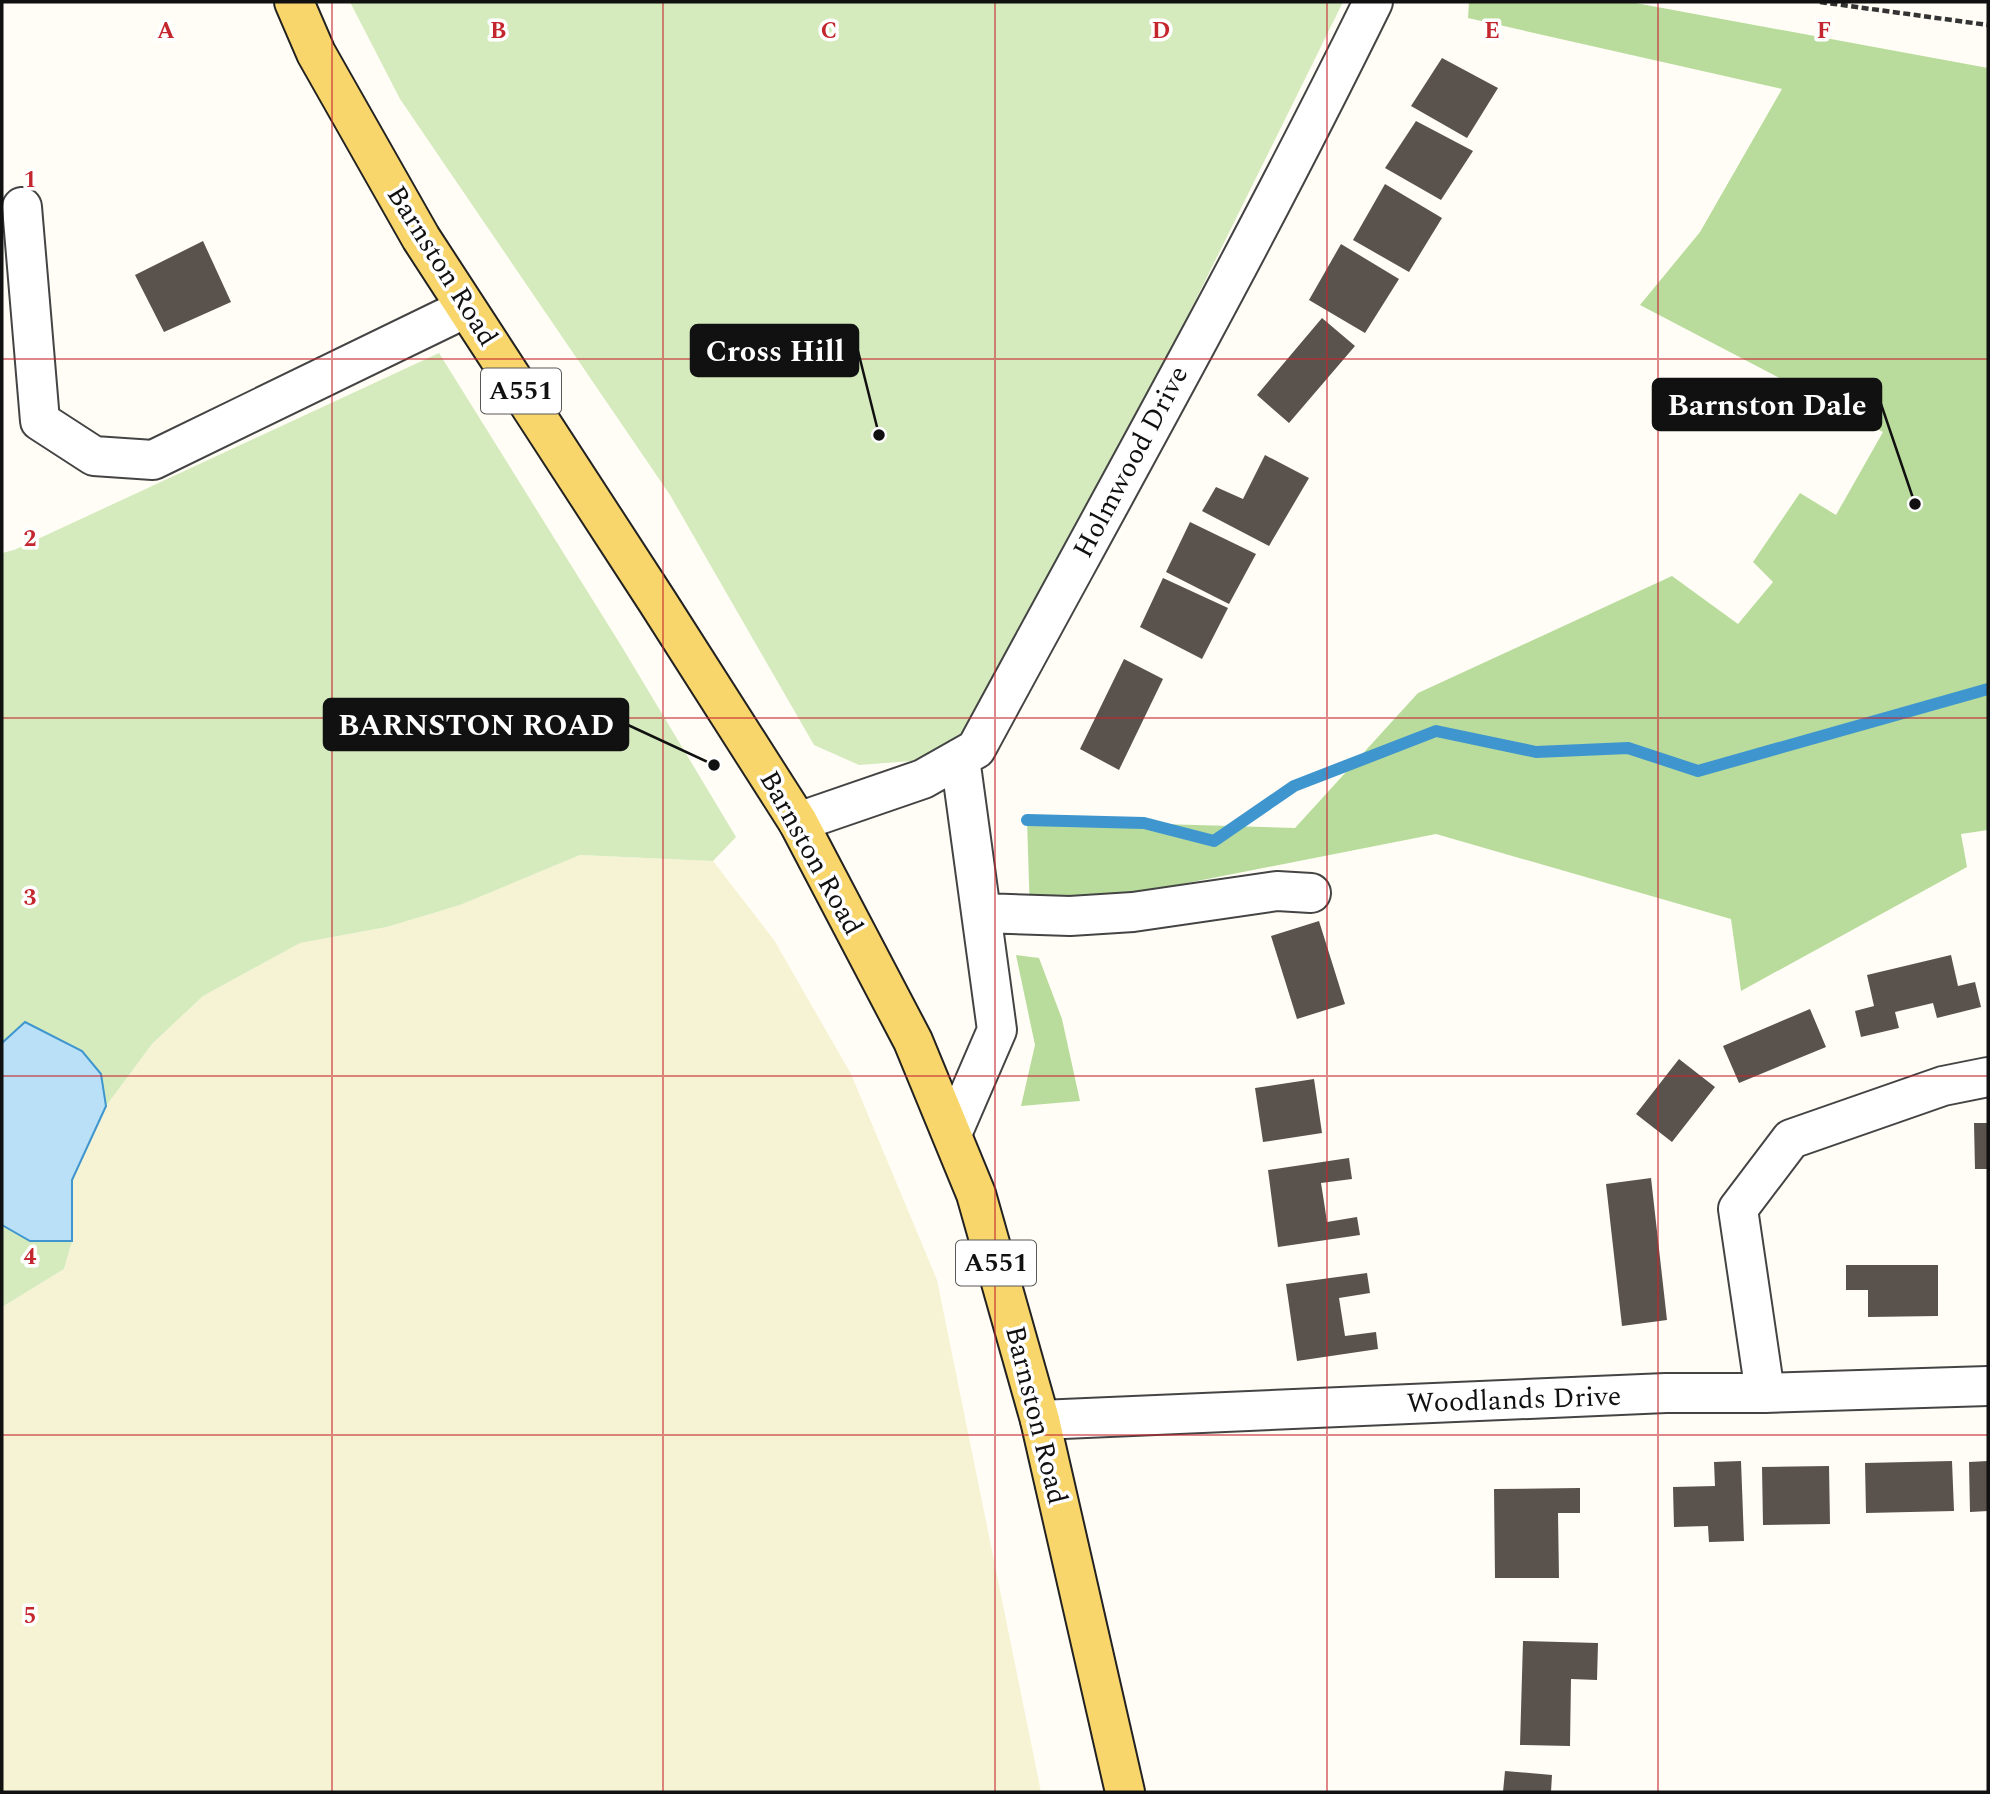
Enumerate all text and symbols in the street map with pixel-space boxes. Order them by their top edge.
text: A [157,14,175,49]
text: B [490,14,506,49]
text: C [821,14,837,49]
text: D [1152,14,1170,49]
text: E [1484,14,1500,49]
text: F [1817,14,1831,49]
text: 1 [24,163,36,198]
street label: Barnston Road [375,177,509,355]
callout: Cross Hill [691,325,858,376]
text: Cross Hill [706,329,844,375]
street label: Holmwood Drive [1062,358,1200,566]
road number: A551 [481,368,561,414]
callout: Barnston Dale [1653,379,1881,430]
text: Barnston Dale [1667,383,1867,429]
text: 2 [24,522,37,557]
callout: BARNSTON ROAD [324,699,628,750]
text: BARNSTON ROAD [338,703,614,749]
street label: Barnston Road [748,763,874,943]
text: 3 [24,881,37,916]
text: 4 [24,1240,37,1275]
road number: A551 [956,1240,1036,1286]
street label: Barnston Road [993,1321,1079,1509]
street label: Woodlands Drive [1406,1375,1622,1425]
text: 5 [24,1599,36,1634]

